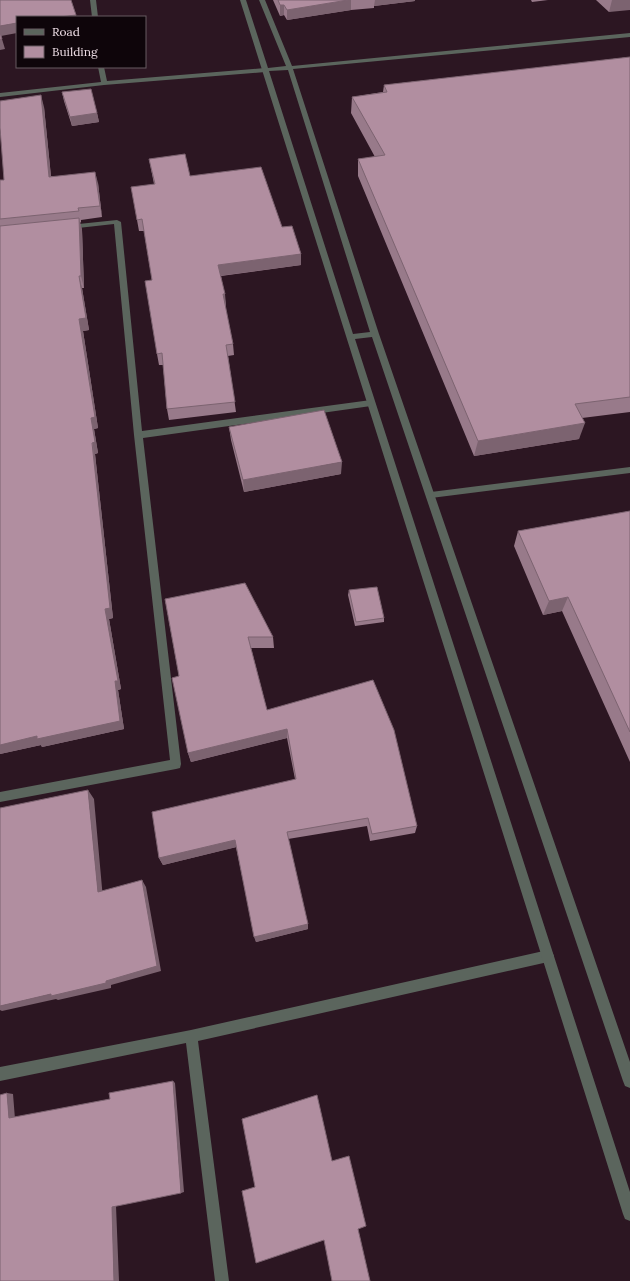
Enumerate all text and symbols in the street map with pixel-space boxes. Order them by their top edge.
legend [16,16,146,68]
text: Road [52,24,80,39]
text: Building [52,44,98,59]

